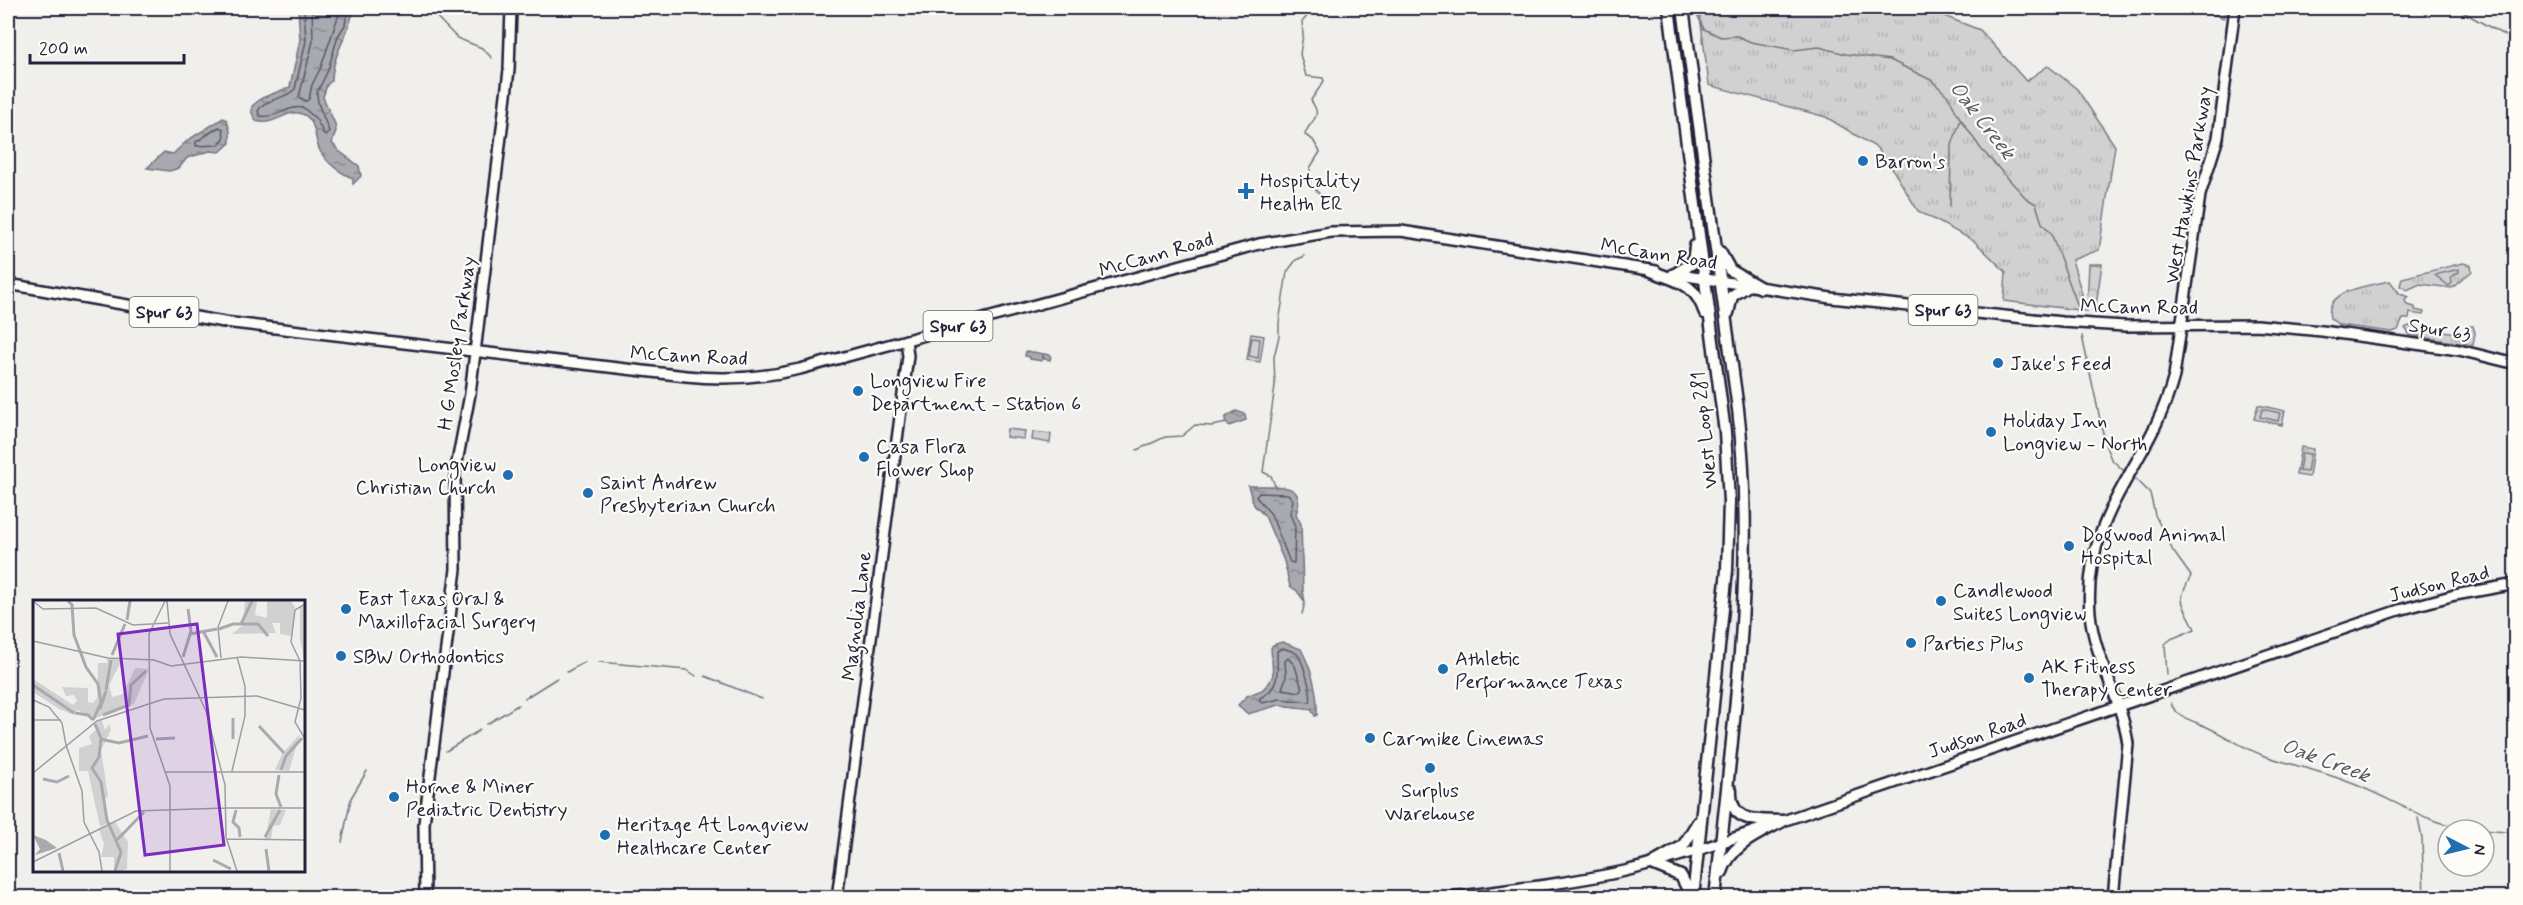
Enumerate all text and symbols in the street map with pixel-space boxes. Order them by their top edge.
scale bar [30,27,184,65]
text: 200 m [39,37,88,61]
water label: Oak Creek [1943,76,2022,167]
street label: West Hawkins Parkway [2159,84,2220,286]
place label: Barron's [1875,149,1946,176]
marker: Barron's [1856,154,1870,168]
place label: Hospitality Health ER [1260,168,1360,218]
marker: Hospitality Health ER [1237,182,1255,200]
street label: McCann Road [1096,226,1217,285]
street label: McCann Road [1598,232,1719,277]
street label: H G Mosley Parkway [432,254,483,432]
street label: McCann Road [2080,293,2198,322]
road number: Spur 63 [1908,295,1978,325]
road number: Spur 63 [130,297,198,327]
road number: Spur 63 [924,311,992,341]
street label: Spur 63 [2407,312,2473,349]
street label: McCann Road [629,340,748,373]
place label: Jake's Feed [2010,351,2111,378]
marker: Jake's Feed [1991,356,2005,370]
place label: Longview Fire Department - Station 6 [870,368,1081,418]
street label: West Loop 281 [1686,370,1725,490]
marker: Longview Fire Department - Station 6 [851,384,865,398]
place label: Holiday Inn Longview - North [2003,408,2147,459]
marker: Holiday Inn Longview - North [1984,425,1998,439]
place label: Casa Flora Flower Shop [876,434,975,484]
marker: Casa Flora Flower Shop [857,450,871,464]
place label: Longview Christian Church [355,452,496,502]
marker: Longview Christian Church [501,468,515,482]
place label: Saint Andrew Presbyterian Church [600,470,776,520]
marker: Saint Andrew Presbyterian Church [581,486,595,500]
place label: Dogwood Animal Hospital [2081,522,2226,572]
marker: Dogwood Animal Hospital [2062,539,2076,553]
street label: Magnolia Lane [836,550,881,683]
street label: Judson Road [2386,559,2492,610]
place label: Candlewood Suites Longview [1953,578,2086,629]
place label: East Texas Oral & Maxillofacial Surgery [358,586,536,636]
marker: Candlewood Suites Longview [1934,594,1948,608]
inset map [33,600,304,872]
marker: East Texas Oral & Maxillofacial Surgery [339,602,353,616]
place label: Parties Plus [1923,631,2024,658]
marker: Parties Plus [1904,636,1918,650]
place label: SBW Orthodontics [353,644,504,671]
place label: Athletic Performance Texas [1455,646,1623,698]
marker: SBW Orthodontics [334,649,348,663]
place label: AK Fitness Therapy Center [2041,654,2173,704]
marker: Athletic Performance Texas [1436,662,1450,676]
marker: AK Fitness Therapy Center [2022,671,2036,685]
street label: Judson Road [1925,707,2030,766]
place label: Carmike Cinemas [1382,726,1544,753]
marker: Carmike Cinemas [1363,731,1377,745]
water label: Oak Creek [2278,732,2375,790]
marker: Surplus Warehouse [1423,761,1437,775]
place label: Horne & Miner Pediatric Dentistry [406,774,567,824]
place label: Surplus Warehouse [1385,778,1475,828]
marker: Horne & Miner Pediatric Dentistry [387,790,401,804]
place label: Heritage At Longview Healthcare Center [617,812,809,862]
north arrow [2436,818,2496,878]
marker: Heritage At Longview Healthcare Center [598,828,612,842]
text: N [2468,843,2490,856]

